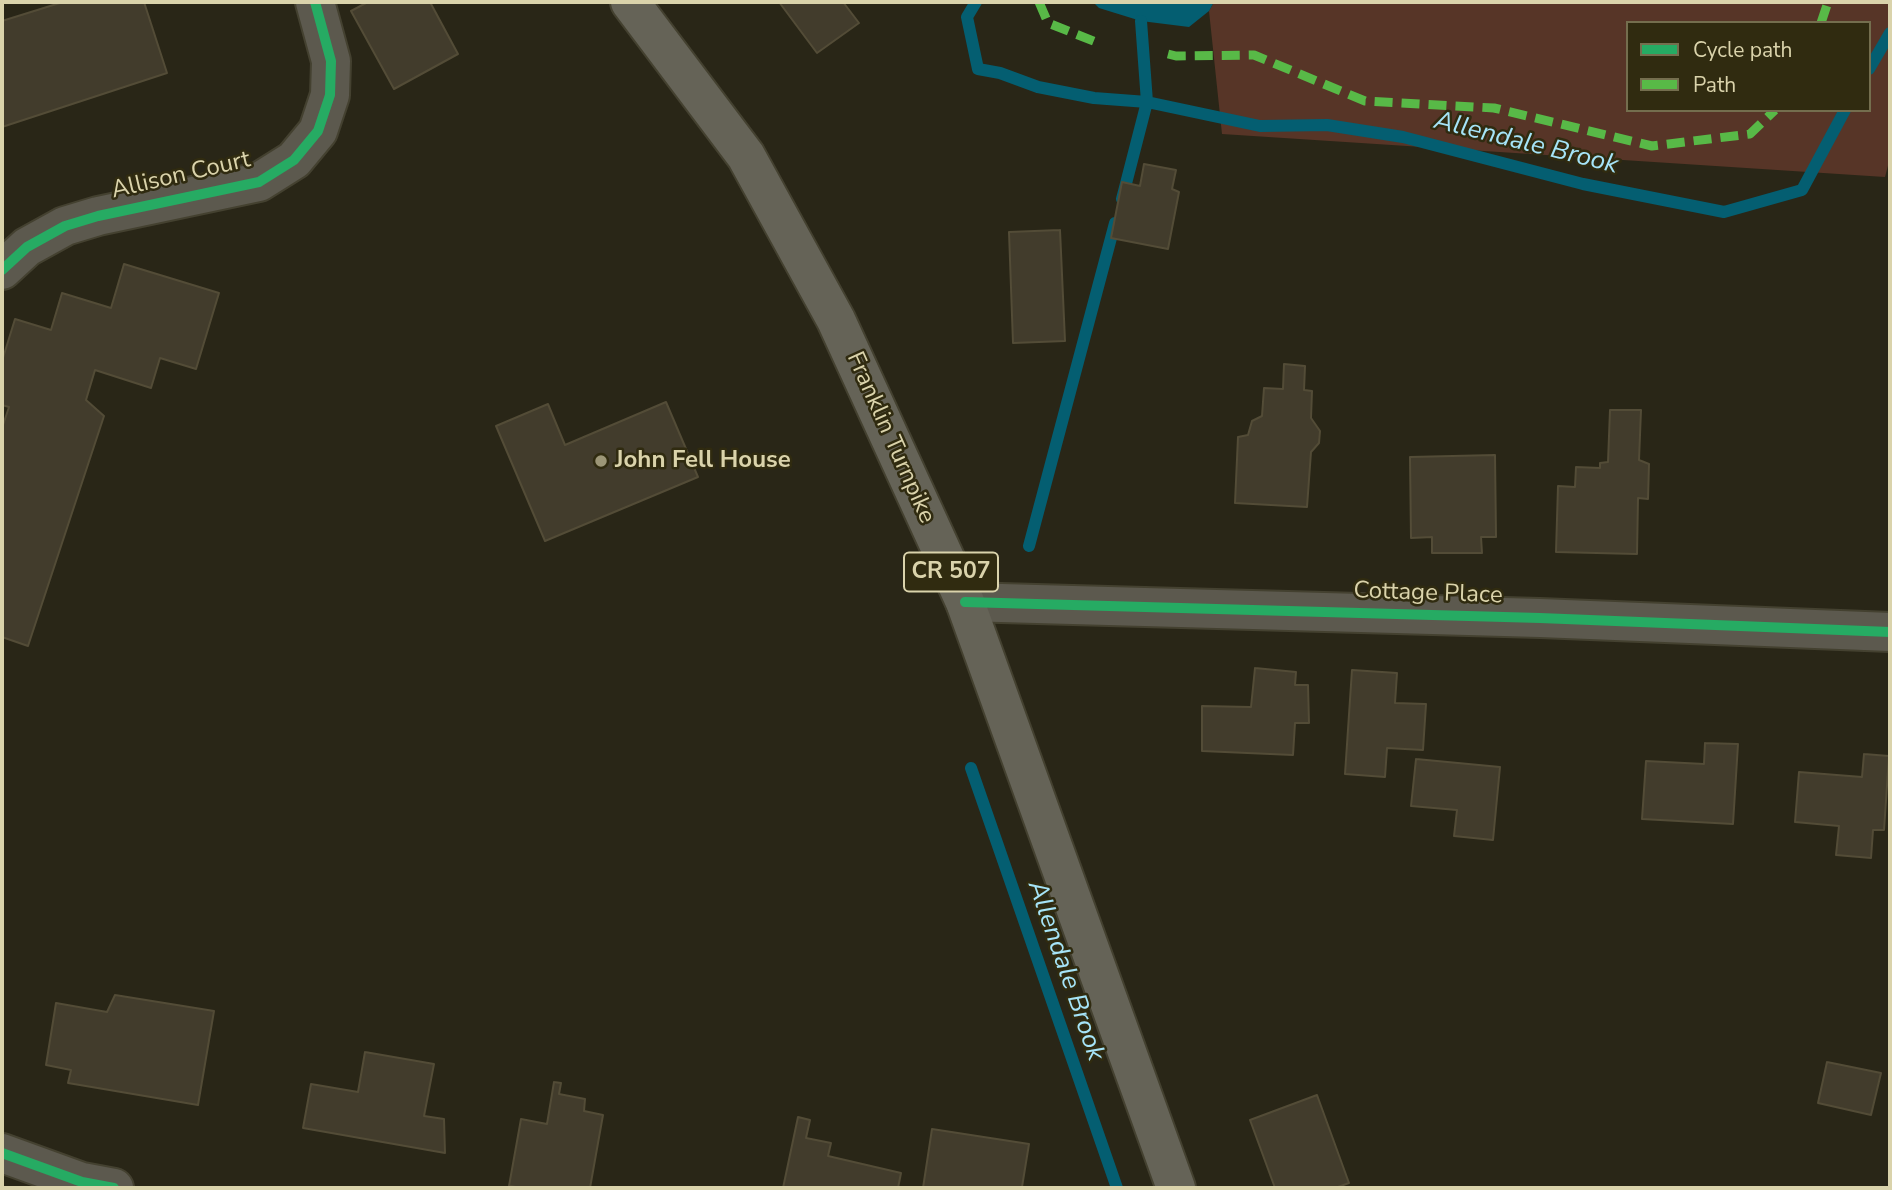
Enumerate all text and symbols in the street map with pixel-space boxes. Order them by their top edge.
legend [1626,21,1871,112]
text: Cycle path [1693,36,1792,64]
text: Path [1693,71,1736,99]
water label: Allendale Brook [1431,106,1621,182]
street label: Allison Court [109,146,253,206]
street label: Franklin Turnpike [839,348,941,528]
place label: John Fell House [615,447,791,475]
marker: John Fell House [593,453,609,469]
road number: CR 507 [904,552,998,592]
street label: Cottage Place [1353,577,1503,611]
water label: Allendale Brook [1020,877,1110,1065]

